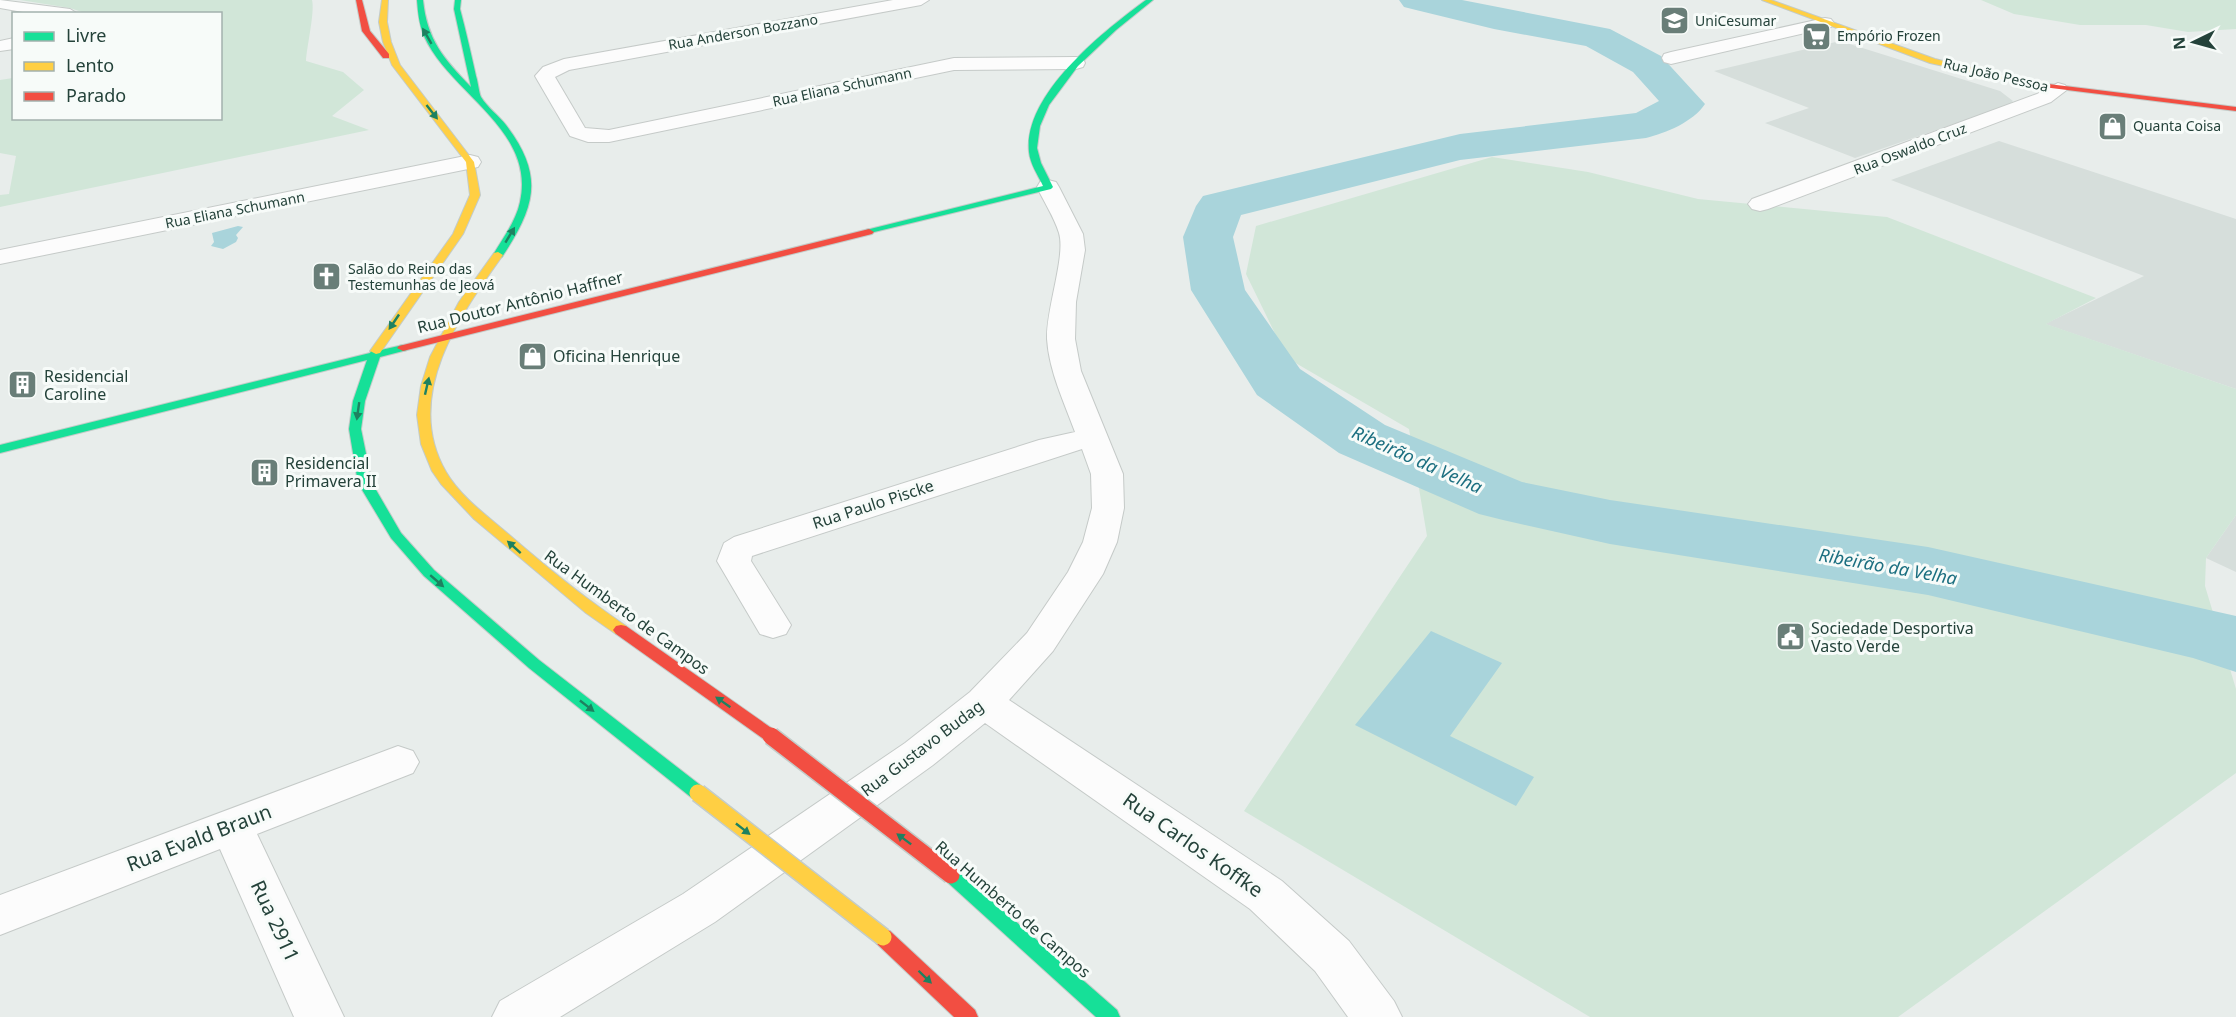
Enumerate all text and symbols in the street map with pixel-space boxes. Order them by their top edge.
school or university icon: UniCesumar [1658,5,1690,37]
street label: Rua Anderson Bozzano [667,9,819,54]
place label: UniCesumar [1695,11,1777,30]
legend [12,12,222,120]
north arrow [2164,12,2224,72]
supermarket icon: Empório Frozen [1800,20,1832,52]
text: Livre [66,23,106,47]
place label: Empório Frozen [1837,26,1941,45]
one-way arrow [422,27,432,44]
text: N [2168,36,2191,51]
text: Lento [66,53,114,77]
street label: Rua João Pessoa [1942,53,2050,96]
street label: Rua Eliana Schumann [771,62,913,111]
text: Parado [66,83,126,107]
one-way arrow [425,104,437,119]
shop icon: Quanta Coisa [2096,110,2128,142]
place label: Quanta Coisa [2133,116,2221,135]
street label: Rua Oswaldo Cruz [1851,118,1969,179]
street label: Rua Eliana Schumann [163,187,306,232]
one-way arrow [505,226,515,243]
place label: Salão do Reino das Testemunhas de Jeová [348,259,495,294]
church icon: Salão do Reino das Testemunhas de Jeová [311,261,343,293]
street label: Rua Doutor Antônio Haffner [415,266,626,338]
one-way arrow [389,313,400,330]
shop icon: Oficina Henrique [516,340,548,372]
place label: Oficina Henrique [553,345,680,367]
place label: Residencial Caroline [44,365,128,405]
building icon: Residencial Caroline [7,369,39,401]
one-way arrow [422,377,432,395]
one-way arrow [353,402,362,421]
water label: Ribeirão da Velha [1349,420,1486,499]
place label: Residencial Primavera II [285,452,377,492]
building icon: Residencial Primavera II [248,456,280,488]
street label: Rua Paulo Piscke [810,474,936,534]
one-way arrow [507,541,522,554]
water label: Ribeirão da Velha [1817,542,1959,590]
street label: Rua Humberto de Campos [540,545,714,679]
one-way arrow [429,574,445,587]
place label: Sociedade Desportiva Vasto Verde [1811,617,1974,657]
public building icon: Sociedade Desportiva Vasto Verde [1774,621,1806,653]
street label: Rua Gustavo Budag [856,695,988,801]
one-way arrow [716,696,732,708]
one-way arrow [579,699,595,712]
street label: Rua Carlos Koffke [1118,786,1269,903]
street label: Rua Evald Braun [122,797,275,878]
one-way arrow [736,823,751,835]
one-way arrow [896,833,912,846]
street label: Rua Humberto de Campos [931,835,1095,983]
street label: Rua 2911 [245,876,306,966]
one-way arrow [917,970,931,984]

